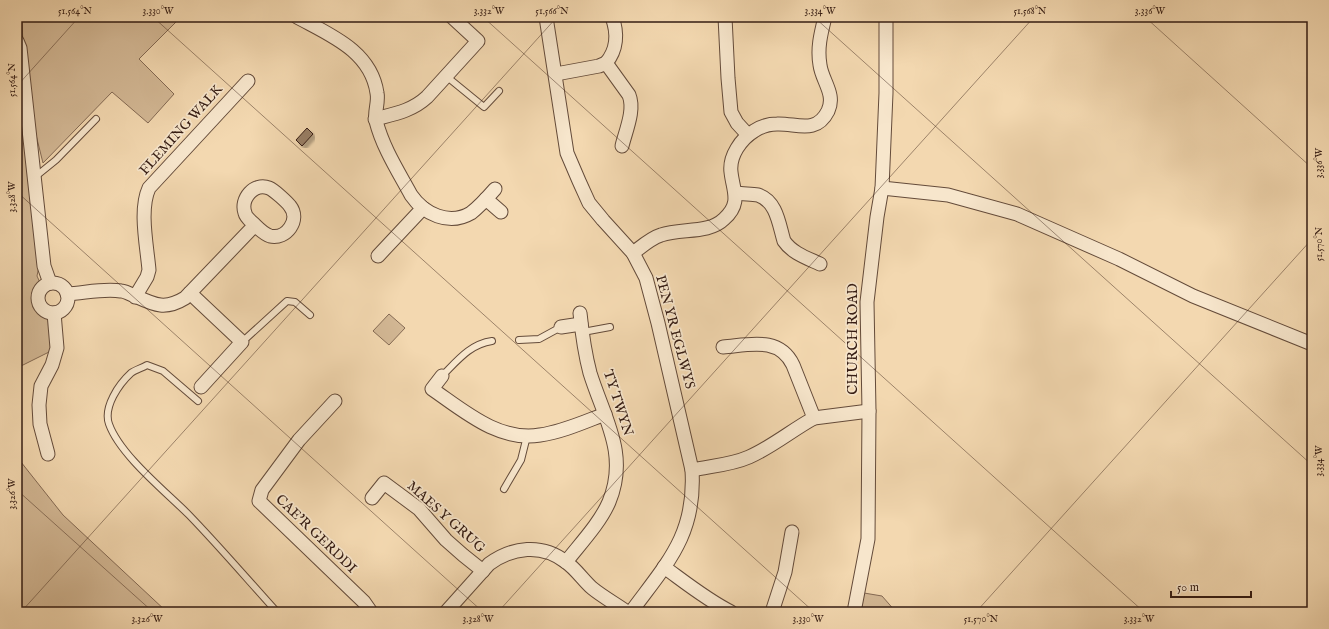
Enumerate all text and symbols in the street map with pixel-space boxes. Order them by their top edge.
text: 51.564°N [58,5,92,18]
text: 3.330°W [143,5,174,18]
text: 3.332°W [474,5,505,18]
text: 51.566°N [535,5,569,18]
text: 3.334°W [805,5,836,18]
text: 51.568°N [1013,5,1047,18]
text: 3.336°W [1135,5,1166,18]
text: 51.564°N [6,63,19,97]
street label: FLEMING WALK [136,80,227,179]
text: 3.336°W [1313,147,1326,178]
text: 3.328°W [6,181,19,212]
text: 51.570°N [1313,226,1326,261]
street label: PEN YR EGLWYS [651,273,699,391]
street label: CHURCH ROAD [844,283,862,395]
street label: TY TWYN [599,368,637,438]
text: 3.334°W [1313,445,1326,476]
street label: MAES Y GRUG [403,477,489,557]
text: 3.326°W [6,478,19,510]
street label: CAE'R GERDDI [272,491,360,577]
scale bar [1171,573,1251,599]
text: 50 m [1177,580,1199,595]
text: 3.326°W [131,613,163,626]
text: 3.328°W [463,613,494,626]
text: 3.330°W [793,613,824,626]
text: 51.570°N [964,613,999,626]
text: 3.332°W [1124,613,1155,626]

